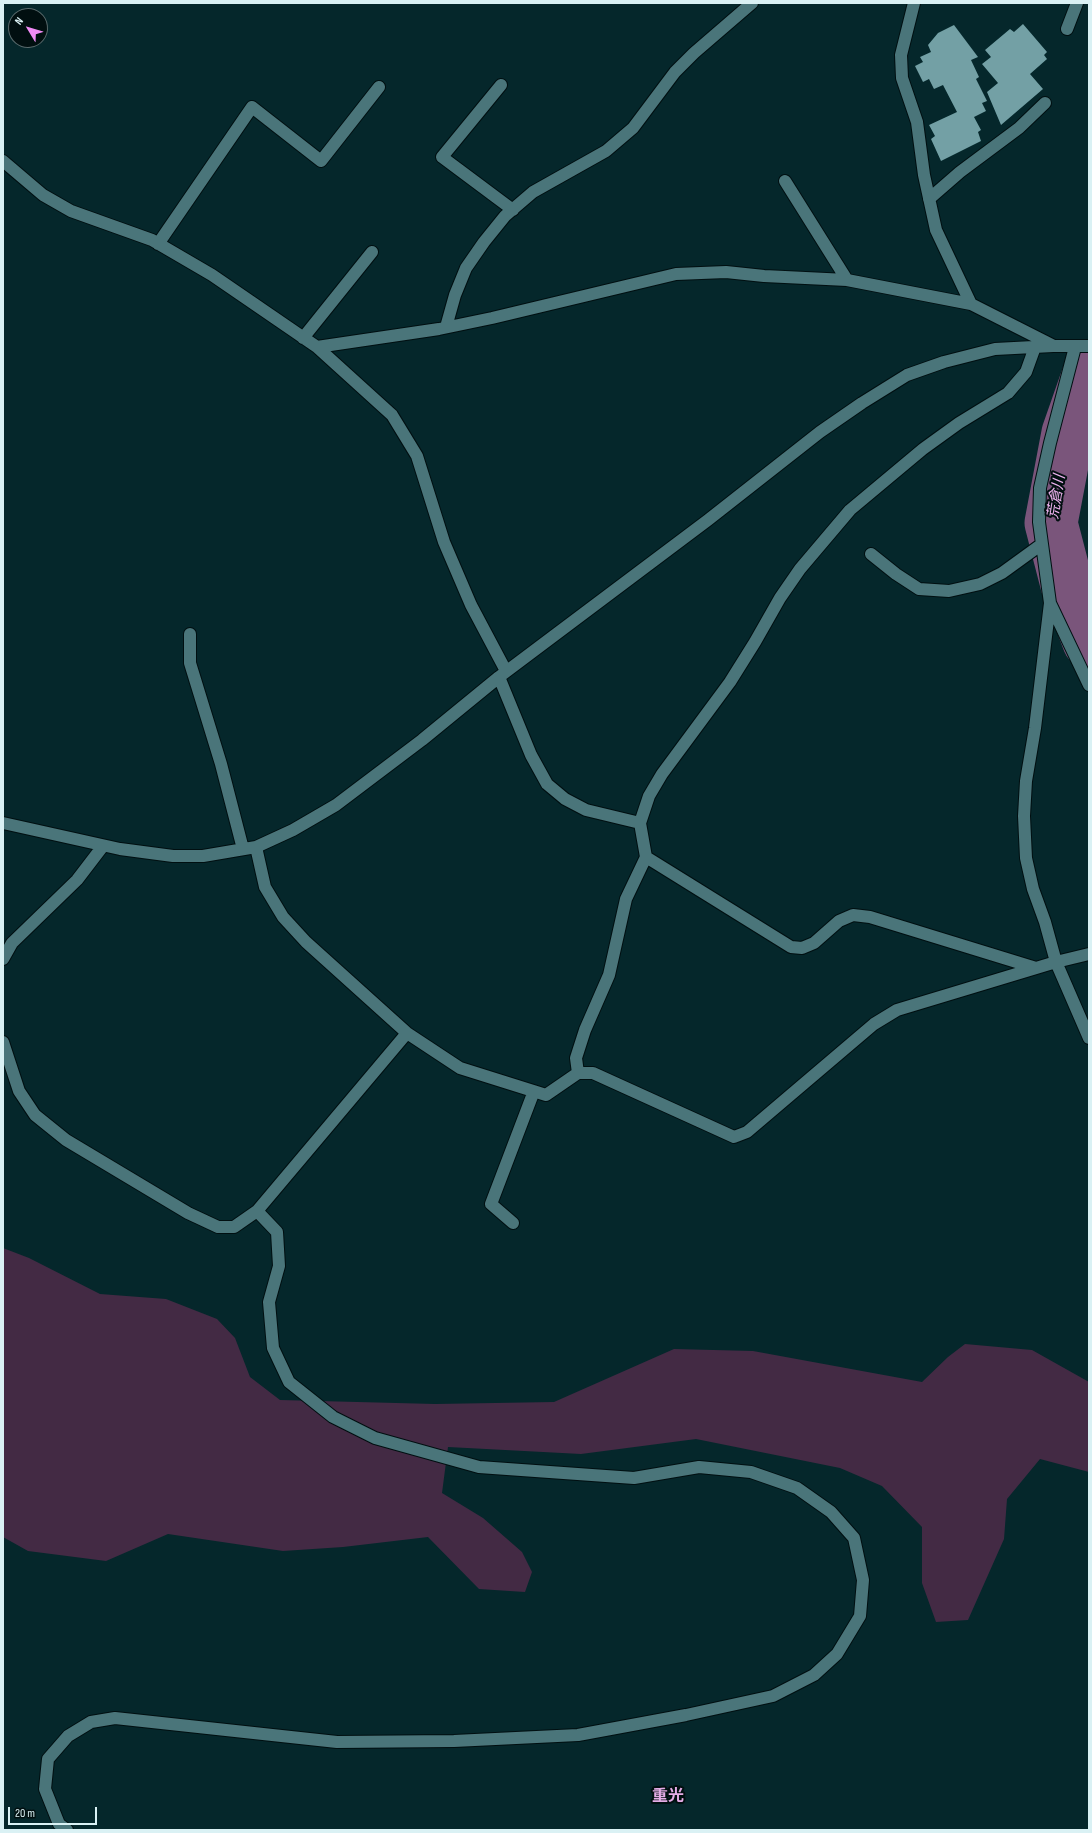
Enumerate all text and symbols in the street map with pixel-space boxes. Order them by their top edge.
north arrow [8,8,48,48]
text: N [12,15,26,27]
water label: 荒倉川 [1045,473,1069,521]
district label: 重光 [652,1787,684,1807]
scale bar [10,1799,99,1825]
text: 20 m [15,1806,35,1821]

